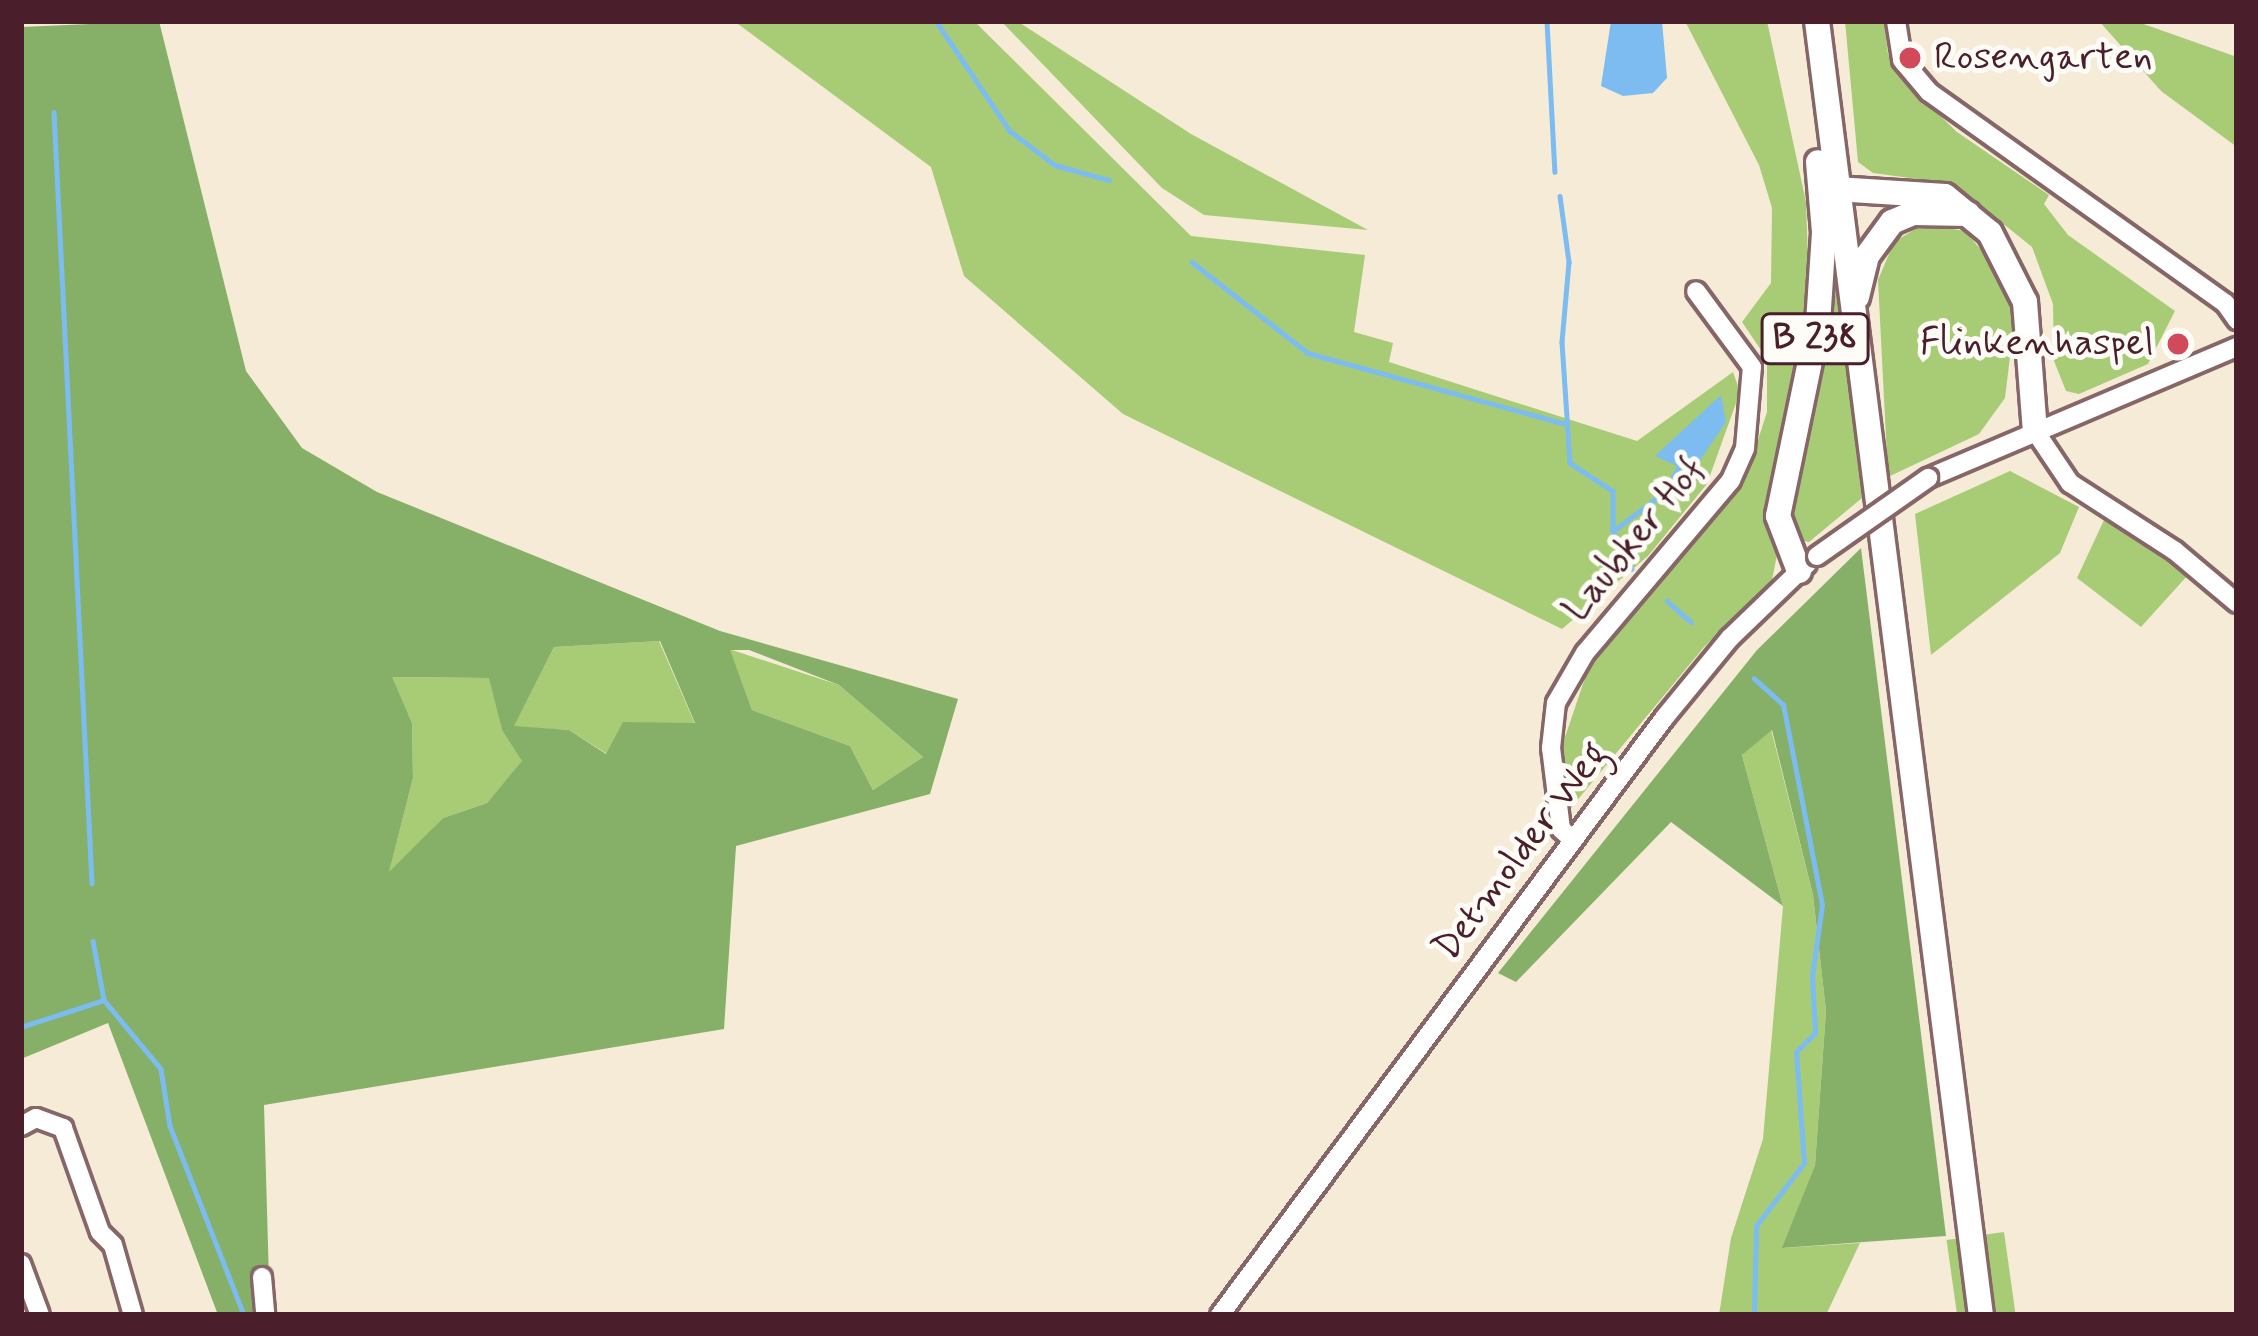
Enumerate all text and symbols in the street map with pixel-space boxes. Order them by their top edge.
place label: Rosengarten [1934,35,2153,81]
marker: Rosengarten [1897,45,1923,71]
road number: B 238 [1758,309,1872,369]
place label: Flinkenhaspel [1920,321,2154,367]
marker: Flinkenhaspel [2165,331,2191,357]
street label: Laubker Hof [1552,445,1718,635]
street label: Detmolder Weg [1424,733,1620,971]

